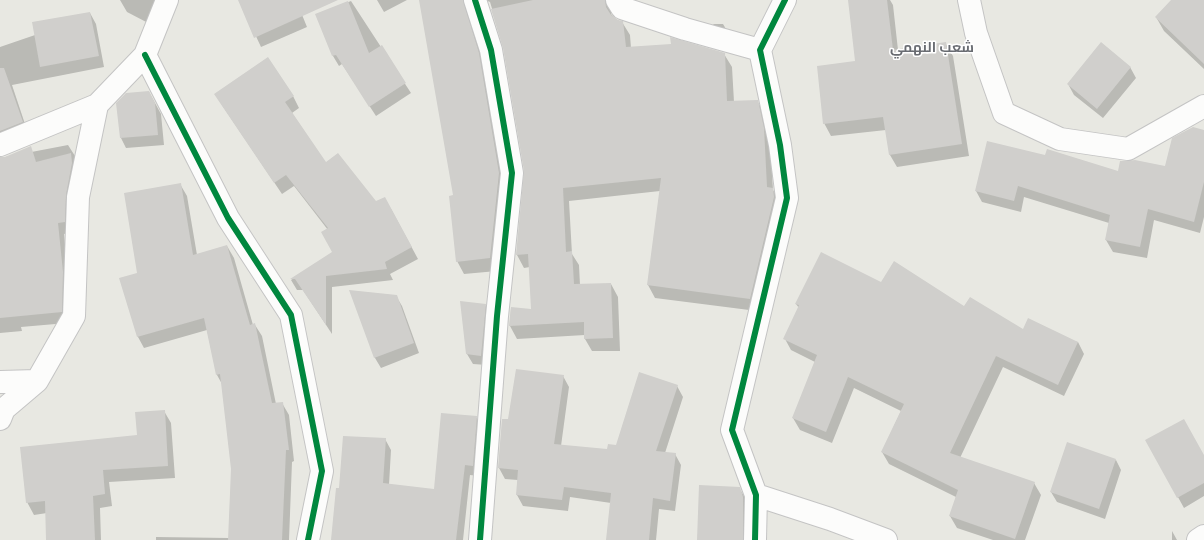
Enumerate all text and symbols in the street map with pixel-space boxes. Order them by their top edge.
district label: شعب النهمي [890,41,974,57]

